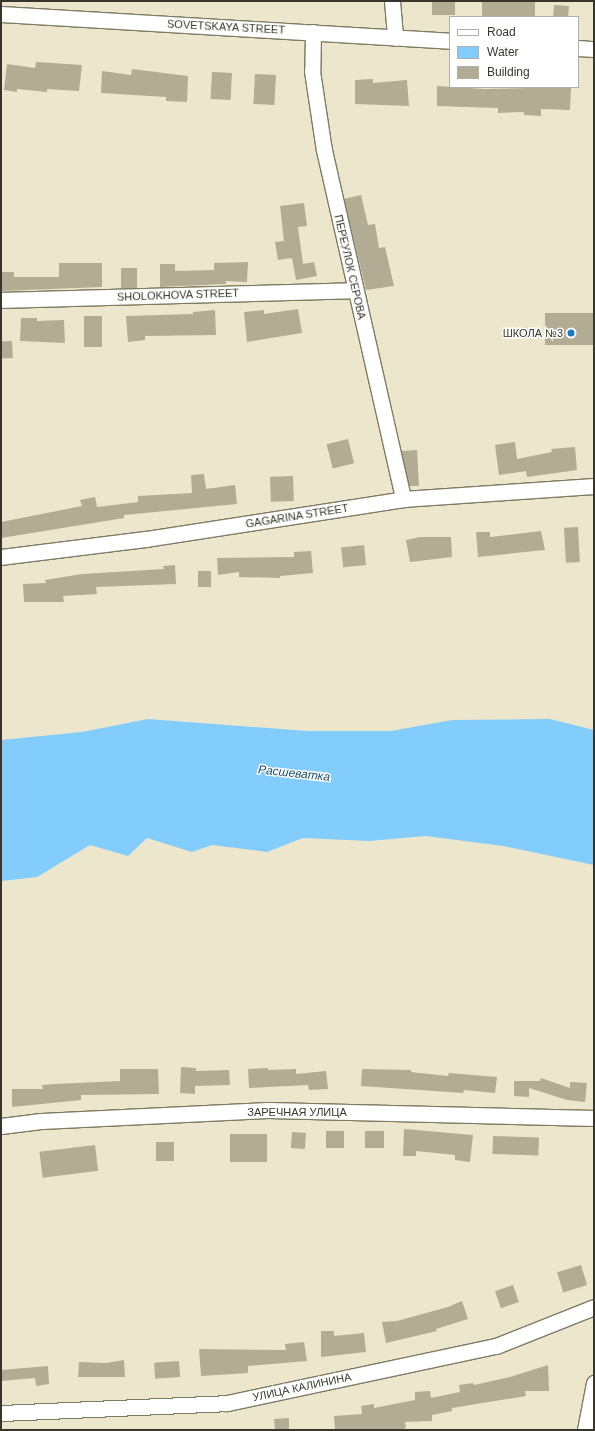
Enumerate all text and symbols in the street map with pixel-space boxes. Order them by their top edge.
legend [449,16,579,88]
street label: SOVETSKAYA STREET [166,17,286,37]
text: Road [487,25,516,39]
text: Water [487,45,519,59]
text: Building [487,65,530,79]
street label: ПЕРЕУЛОК СЕРОВА [332,213,368,321]
street label: SHOLOKHOVA STREET [116,286,240,304]
place label: ШКОЛА №3 [503,326,563,340]
marker: ШКОЛА №3 [566,328,576,338]
street label: GAGARINA STREET [244,501,350,531]
water label: Расшеватка [257,763,331,785]
street label: ЗАРЕЧНАЯ УЛИЦА [247,1105,347,1119]
street label: УЛИЦА КАЛИНИНА [251,1370,353,1404]

